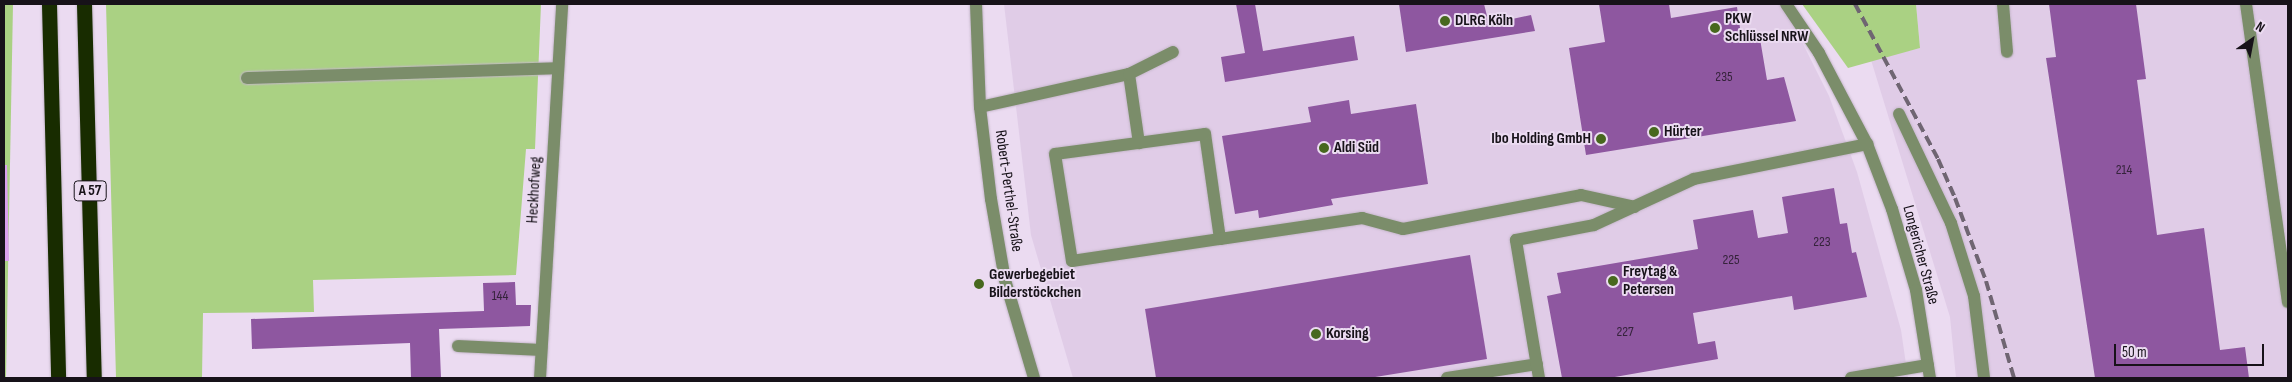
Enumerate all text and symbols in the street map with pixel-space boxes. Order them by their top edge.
place label: PKW Schlüssel NRW [1725,9,1808,47]
place label: DLRG Köln [1455,11,1513,31]
marker: DLRG Köln [1439,15,1451,27]
north arrow [2227,15,2277,65]
text: N [2253,18,2268,36]
marker: PKW Schlüssel NRW [1709,22,1721,34]
house number: 235 [1715,69,1733,85]
place label: Hürter [1664,122,1702,142]
marker: Hürter [1648,126,1660,138]
street label: Robert-Perthel-Straße [990,129,1026,253]
place label: Ibo Holding GmbH [1491,129,1591,149]
marker: Ibo Holding GmbH [1595,133,1607,145]
place label: Aldi Süd [1334,138,1379,158]
marker: Aldi Süd [1318,142,1330,154]
street label: Heckhofweg [524,156,546,224]
house number: 214 [2116,162,2132,178]
road number: A 57 [72,178,108,204]
street label: Longericher Straße [1898,203,1942,307]
house number: 223 [1813,234,1831,250]
house number: 225 [1722,252,1740,268]
place label: Freytag & Petersen [1623,262,1677,300]
place label: Gewerbegebiet Bilderstöckchen [989,265,1081,303]
marker: Freytag & Petersen [1607,275,1619,287]
marker: Gewerbegebiet Bilderstöckchen [973,278,985,290]
house number: 144 [492,288,508,304]
place label: Korsing [1326,324,1369,344]
house number: 227 [1616,324,1634,340]
marker: Korsing [1310,328,1322,340]
scale bar [2117,334,2267,366]
text: 50 m [2122,343,2147,362]

